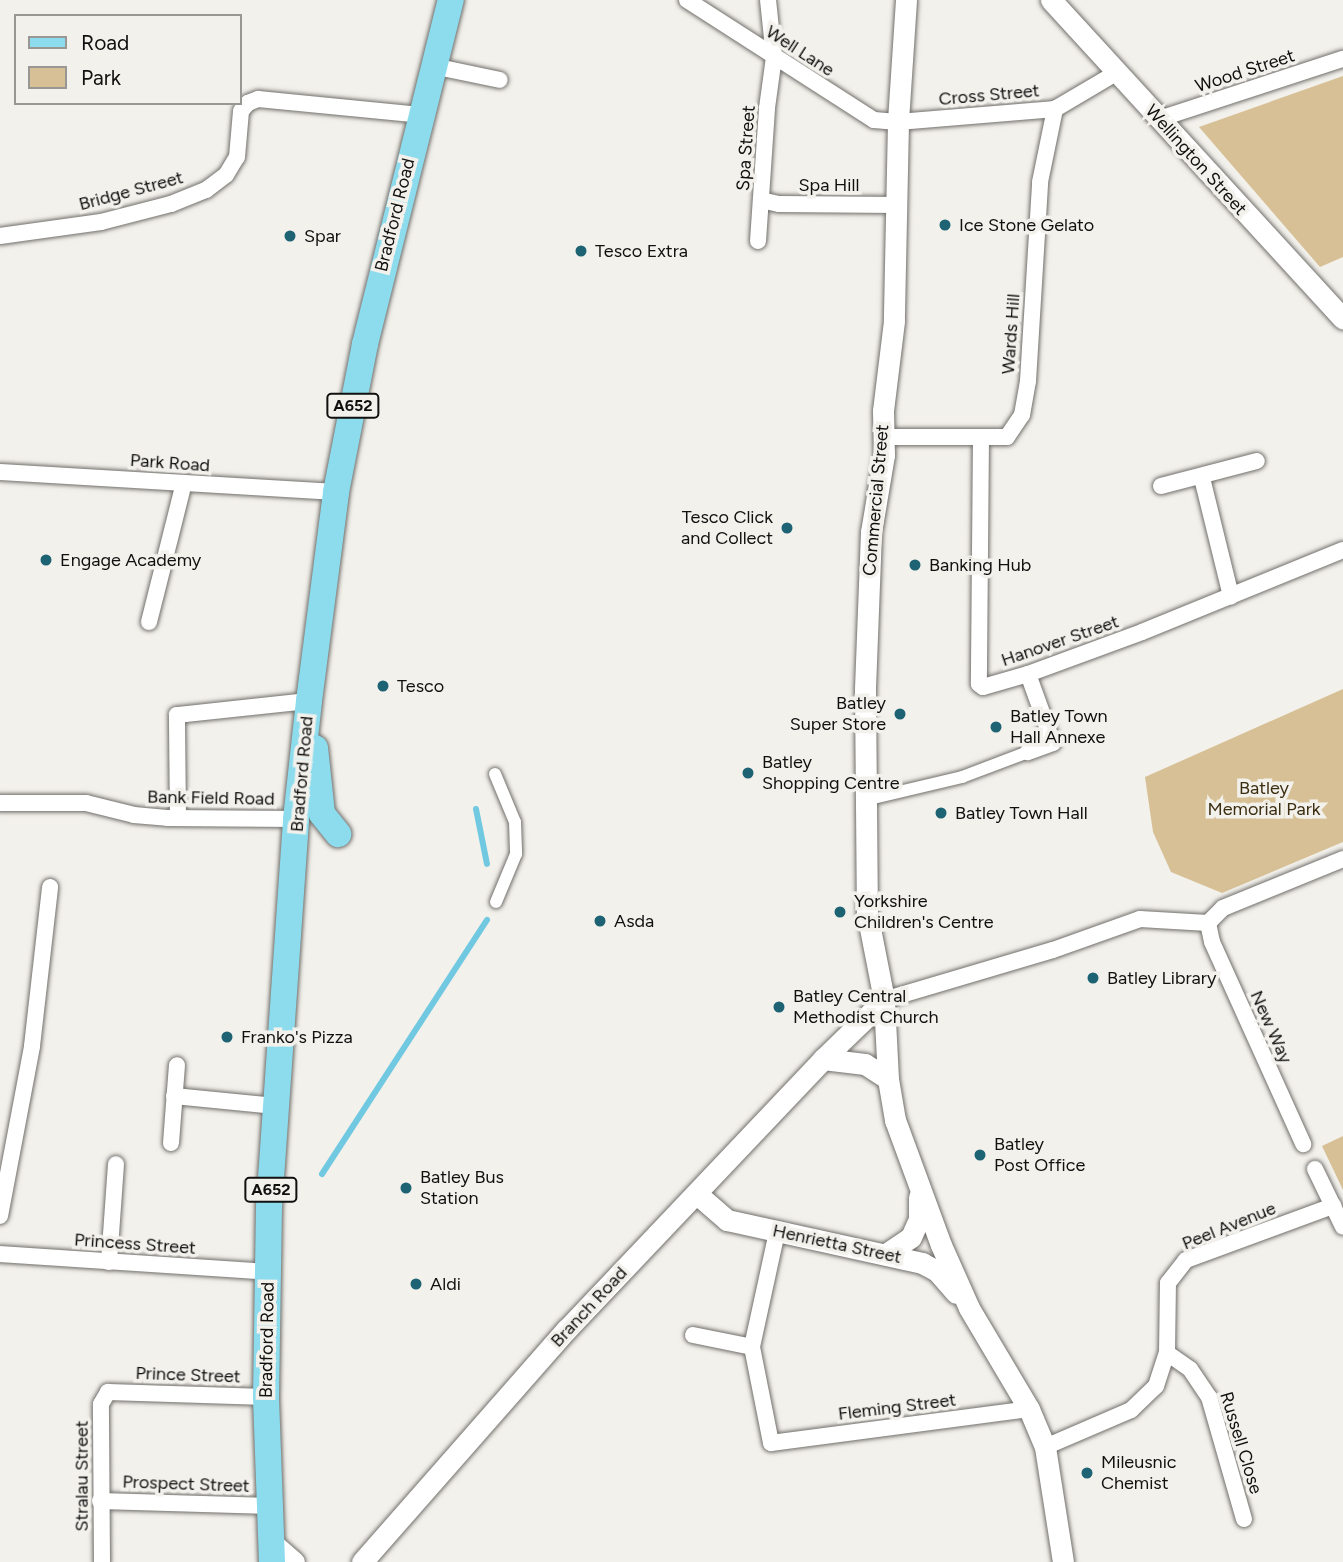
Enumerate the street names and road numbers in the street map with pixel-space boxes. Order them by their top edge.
street label: Well Lane [762,21,838,81]
street label: Wood Street [1193,45,1297,97]
street label: Cross Street [938,80,1040,110]
street label: Wellington Street [1141,100,1251,220]
street label: Spa Street [732,104,760,192]
street label: Bradford Road [370,156,420,274]
street label: Bridge Street [77,167,185,215]
street label: Spa Hill [799,174,859,196]
street label: Wards Hill [997,293,1025,375]
road number: A652 [325,394,381,418]
street label: Commercial Street [859,423,893,577]
street label: Park Road [129,449,211,477]
street label: Hanover Street [998,611,1122,671]
street label: Bradford Road [286,715,318,833]
street label: Bank Field Road [147,786,275,810]
street label: New Way [1245,987,1297,1067]
road number: A652 [243,1178,299,1202]
street label: Peel Avenue [1179,1197,1279,1255]
street label: Henrietta Street [771,1220,903,1268]
street label: Princess Street [73,1229,197,1259]
street label: Branch Road [546,1262,632,1352]
street label: Bradford Road [255,1282,279,1398]
street label: Prince Street [135,1362,241,1388]
street label: Fleming Street [837,1389,957,1425]
street label: Russell Close [1215,1389,1267,1497]
street label: Stralau Street [71,1420,93,1532]
street label: Prospect Street [122,1471,250,1497]

